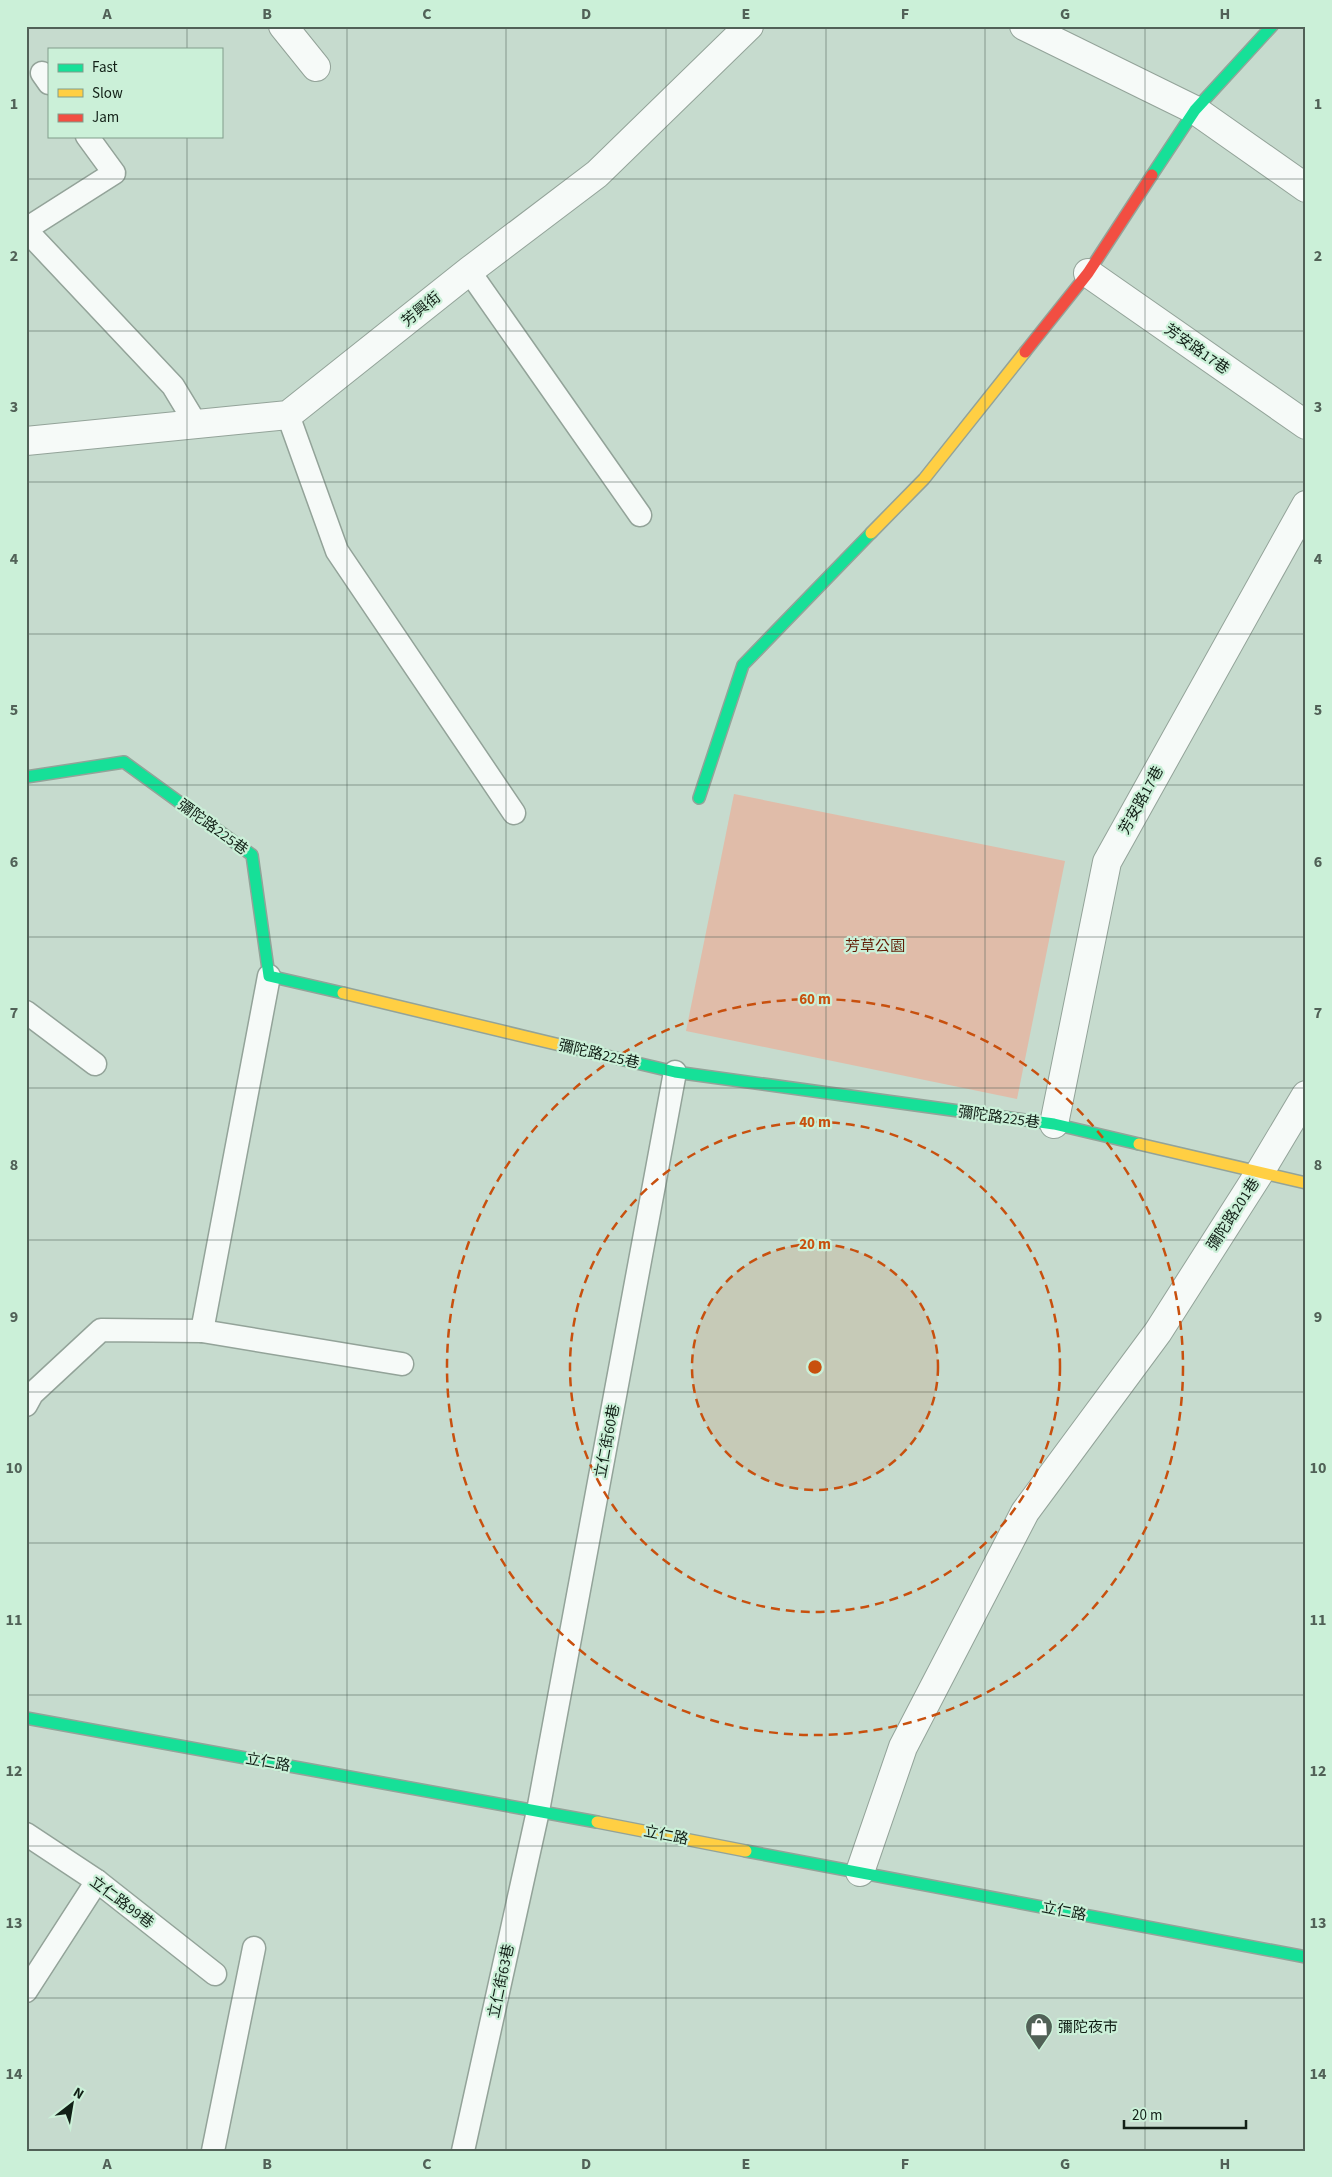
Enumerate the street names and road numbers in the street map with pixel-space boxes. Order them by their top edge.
street label: 芳興街 [397,287,445,332]
street label: 芳安路17巷 [1160,319,1233,379]
street label: 芳安路17巷 [1114,762,1169,838]
street label: 彌陀路225巷 [173,795,252,860]
street label: 彌陀路225巷 [556,1035,641,1074]
street label: 彌陀路225巷 [957,1101,1041,1134]
street label: 彌陀路201巷 [1202,1174,1265,1255]
street label: 立仁街60巷 [590,1402,625,1480]
street label: 立仁路 [244,1748,292,1777]
street label: 立仁路 [642,1821,690,1850]
street label: 立仁路99巷 [85,1871,158,1933]
street label: 立仁路 [1040,1897,1088,1926]
street label: 立仁街63巷 [483,1942,520,2020]

